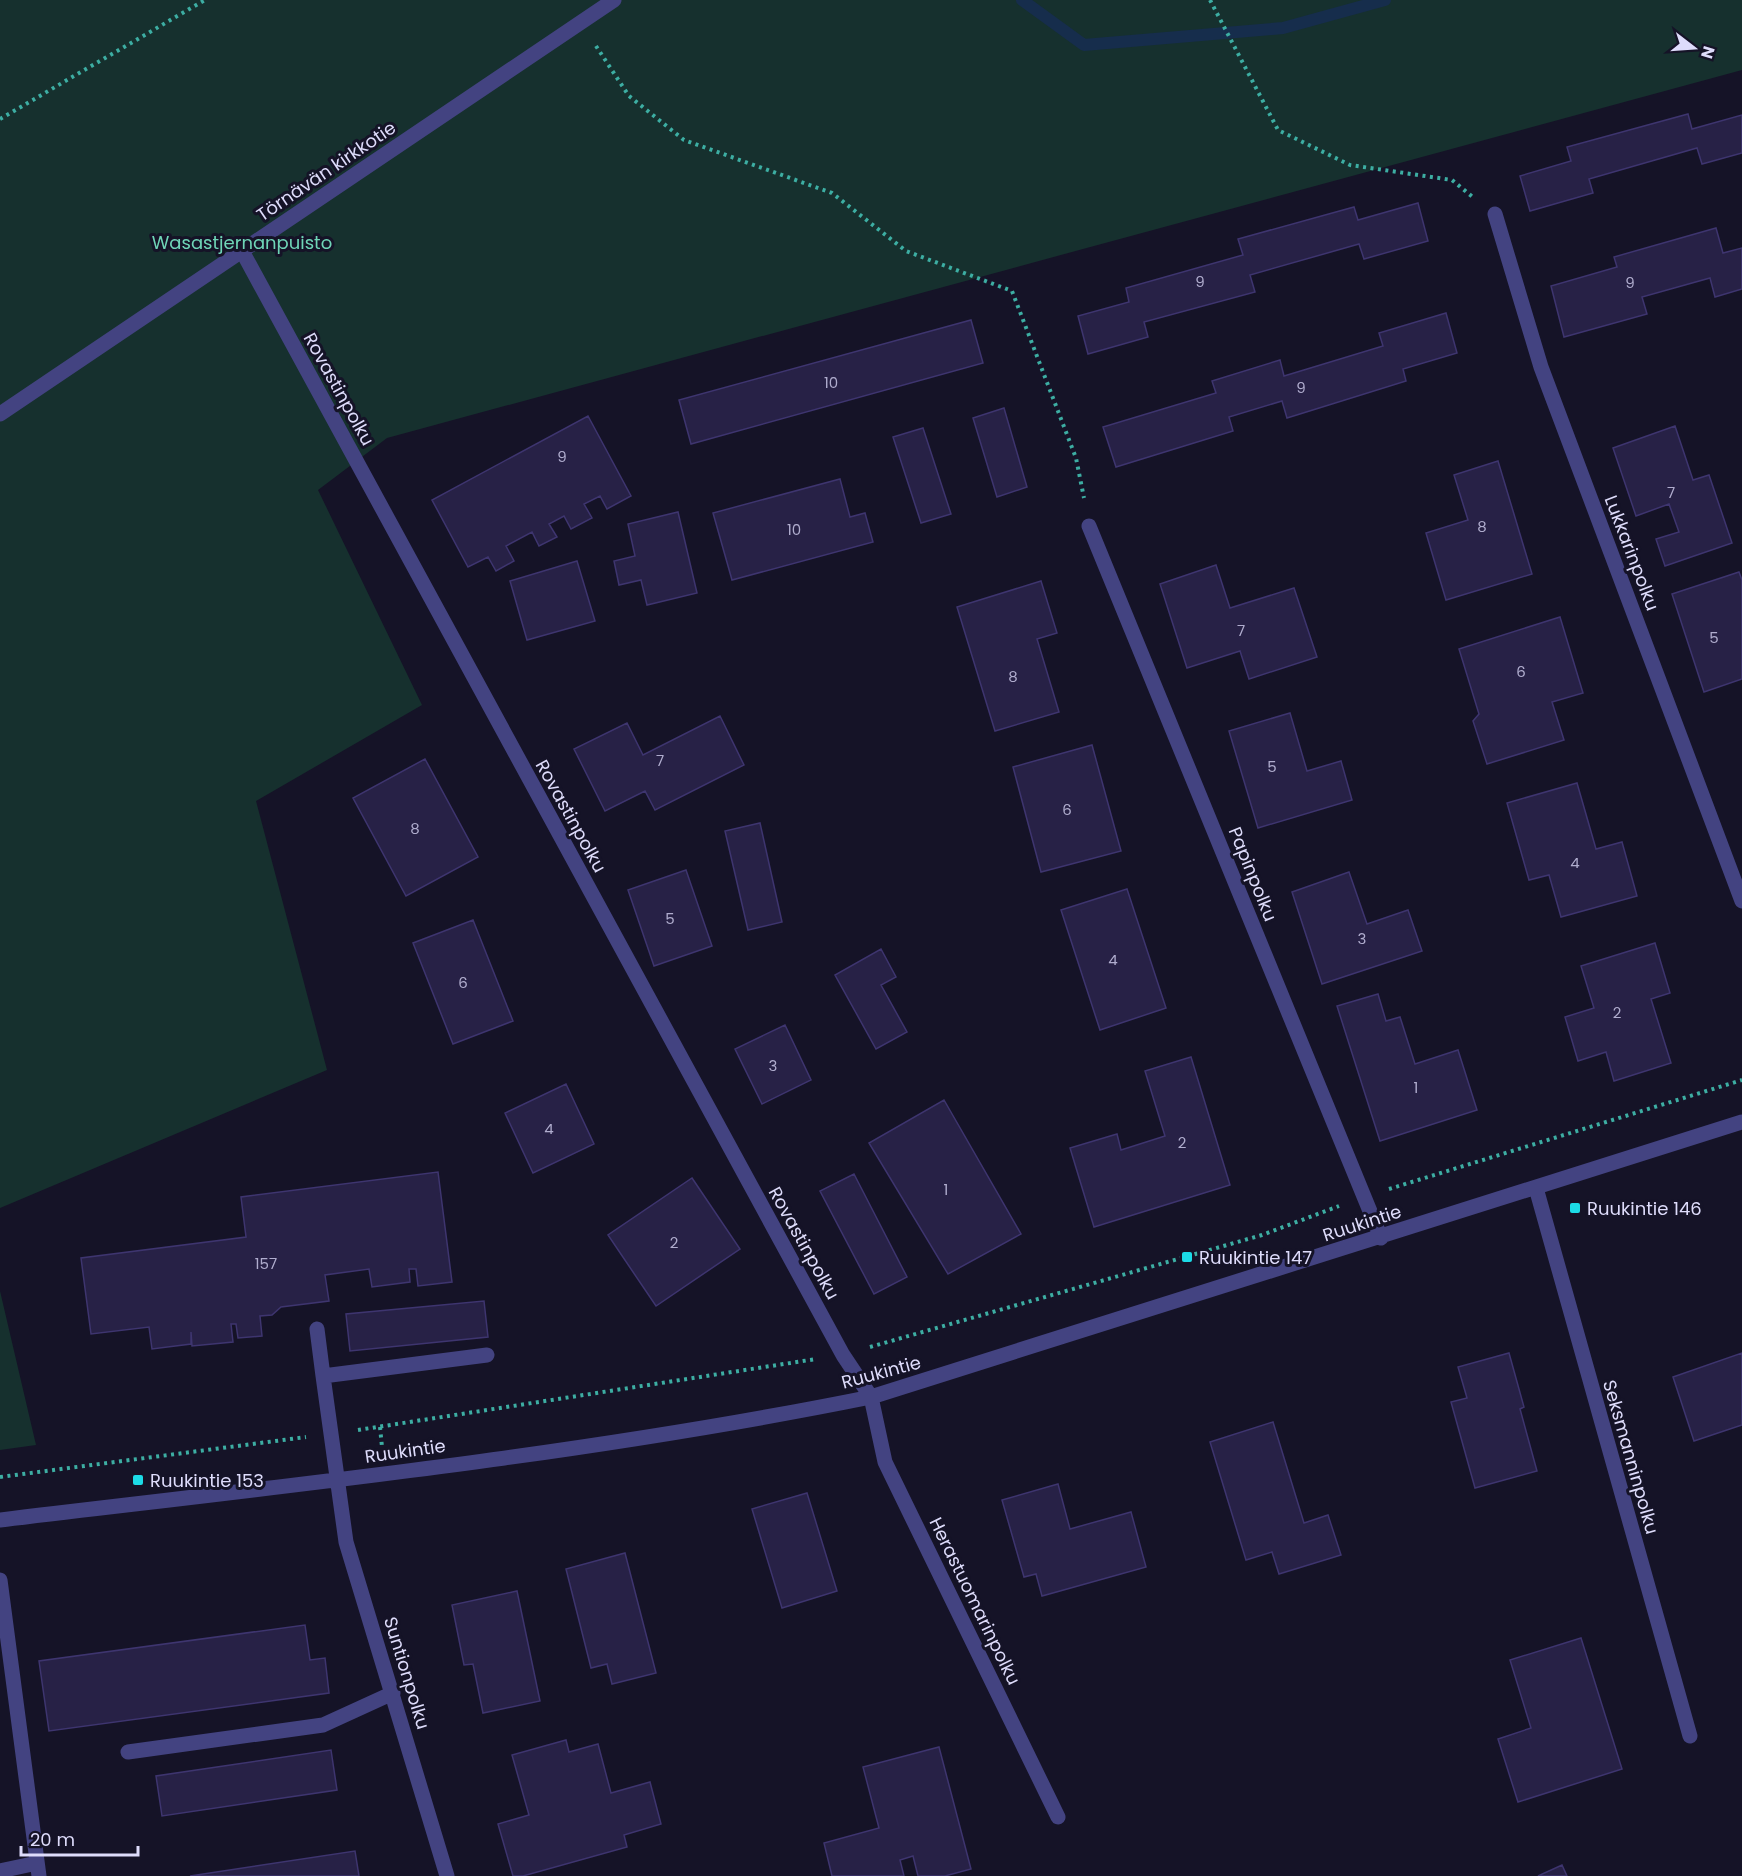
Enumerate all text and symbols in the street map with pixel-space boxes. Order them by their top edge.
north arrow [1664,18,1724,78]
text: N [1695,43,1721,61]
street label: Törnävän kirkkotie [251,115,401,227]
park label: Wasastjernanpuisto [152,230,332,255]
house number: 9 [1195,271,1205,292]
house number: 9 [1625,272,1635,293]
street label: Rovastinpolku [298,328,380,450]
house number: 10 [824,372,838,393]
house number: 9 [1296,377,1306,398]
house number: 9 [557,446,567,467]
house number: 7 [1667,482,1675,503]
street label: Lukkarinpolku [1599,492,1665,614]
house number: 8 [1477,516,1487,537]
house number: 10 [787,519,801,540]
house number: 7 [1237,620,1245,641]
house number: 5 [1709,627,1719,648]
house number: 6 [1516,661,1526,682]
house number: 8 [1008,666,1018,687]
house number: 7 [656,750,664,771]
street label: Rovastinpolku [530,755,612,877]
house number: 5 [1267,756,1277,777]
house number: 6 [1062,799,1072,820]
house number: 8 [410,818,420,839]
street label: Papinpolku [1223,823,1283,925]
house number: 4 [1570,852,1580,873]
house number: 5 [665,908,675,929]
house number: 3 [1358,928,1366,949]
house number: 4 [1108,949,1118,970]
house number: 6 [458,972,468,993]
house number: 2 [1613,1002,1621,1023]
house number: 3 [769,1055,777,1076]
house number: 1 [1414,1077,1418,1098]
house number: 4 [544,1118,554,1139]
house number: 2 [1178,1132,1186,1153]
house number: 1 [944,1179,948,1200]
street label: Rovastinpolku [763,1182,845,1304]
place label: Ruukintie 146 [1587,1196,1702,1221]
street label: Ruukintie [1319,1199,1405,1247]
marker: Ruukintie 146 [1568,1201,1582,1215]
house number: 2 [670,1232,678,1253]
place label: Ruukintie 147 [1199,1245,1312,1270]
marker: Ruukintie 147 [1180,1250,1194,1264]
house number: 157 [255,1253,277,1274]
street label: Ruukintie [838,1349,924,1395]
street label: Seksmanninpolku [1597,1377,1665,1537]
street label: Ruukintie [363,1433,447,1469]
place label: Ruukintie 153 [150,1468,264,1493]
marker: Ruukintie 153 [131,1473,145,1487]
street label: Herastuomarinpolku [923,1513,1027,1689]
street label: Suntionpolku [378,1614,436,1732]
scale bar [21,1819,138,1857]
text: 20 m [30,1827,75,1852]

